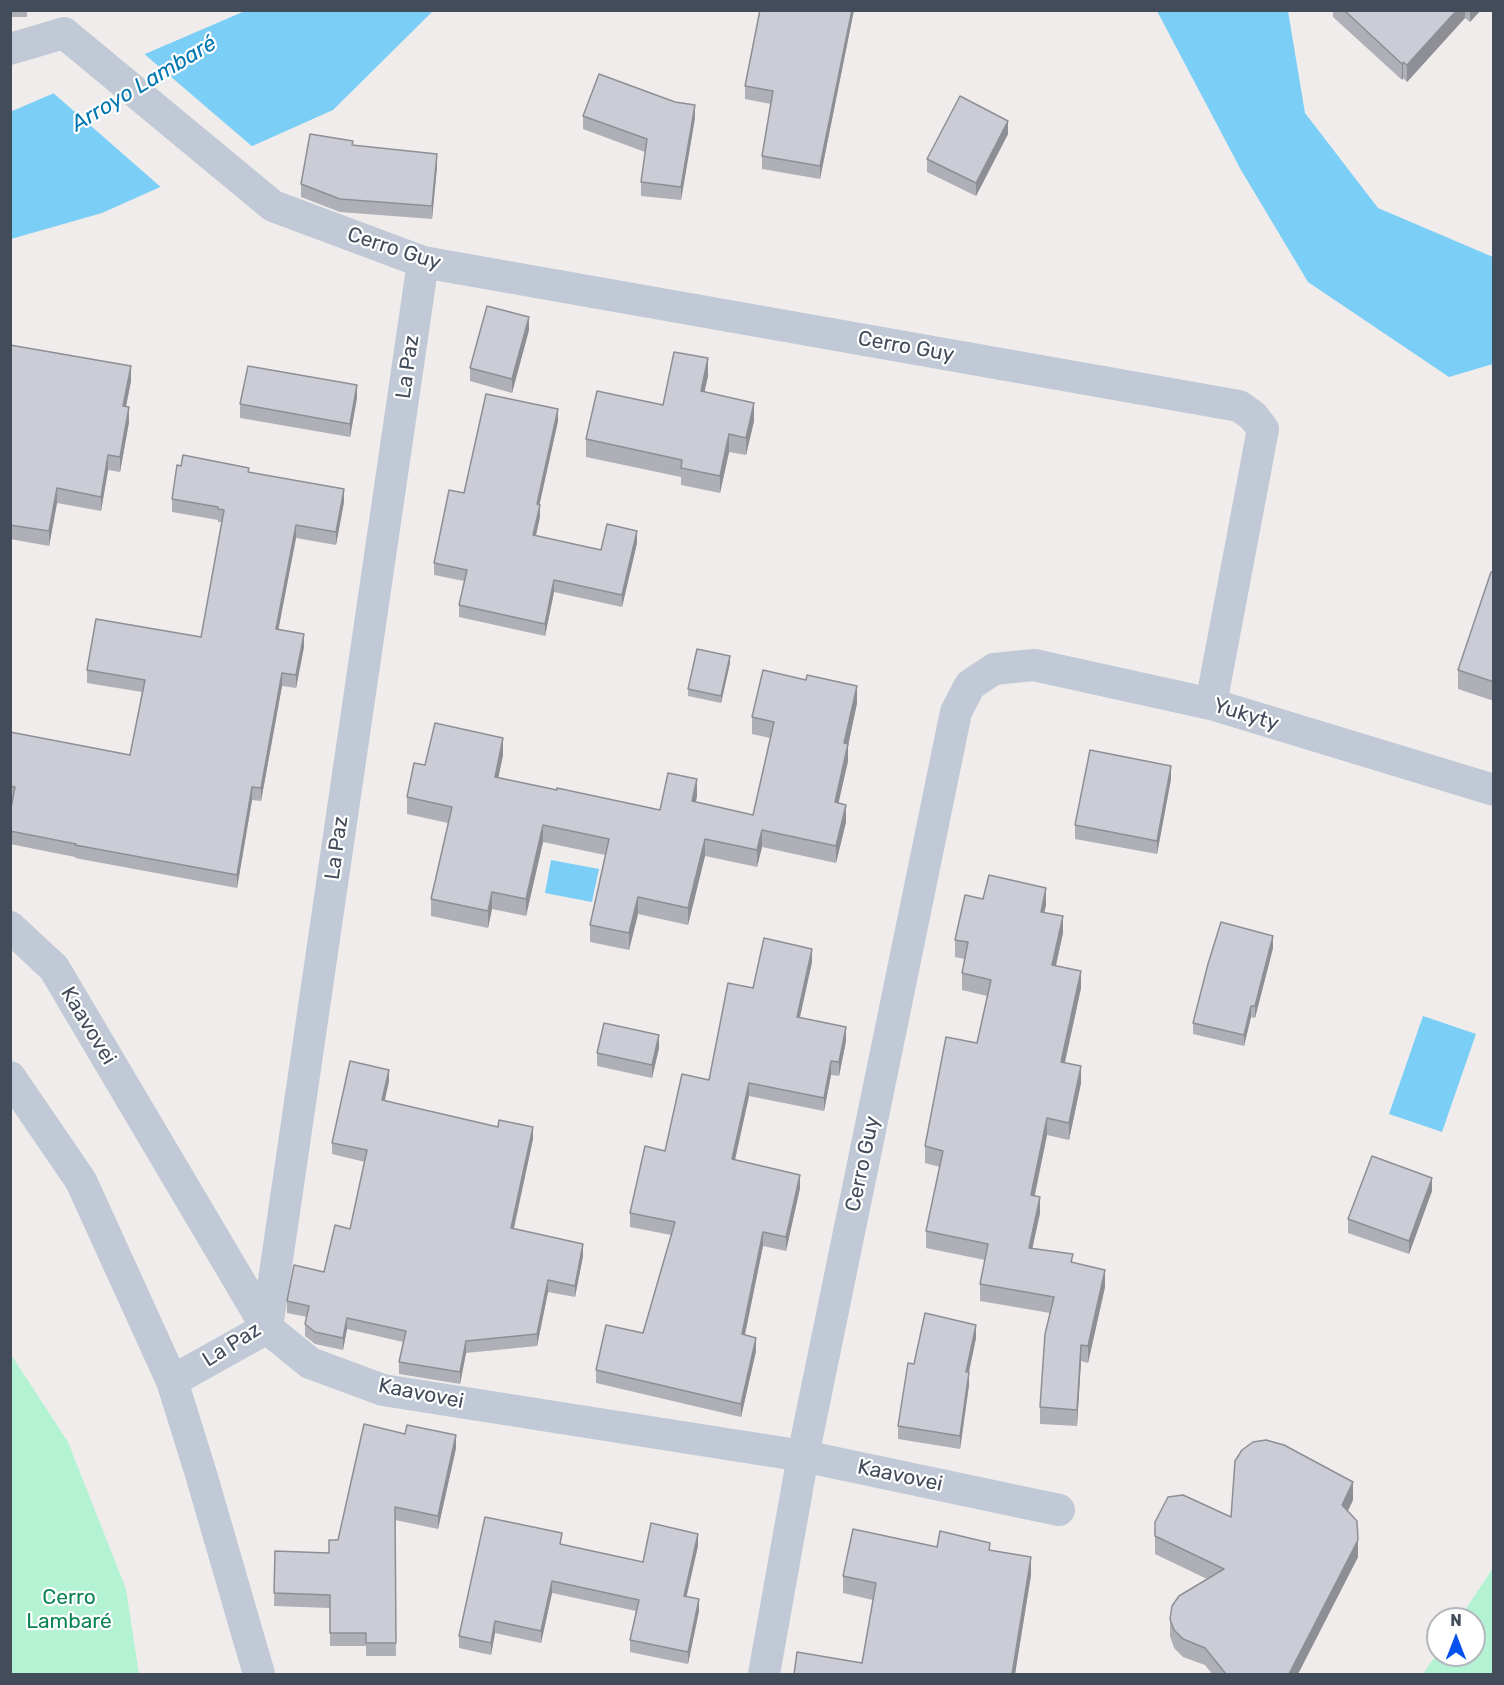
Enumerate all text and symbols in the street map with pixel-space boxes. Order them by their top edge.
water label: Arroyo Lambaré [67,30,221,138]
street label: Cerro Guy [344,222,444,276]
street label: Cerro Guy [856,326,956,368]
street label: La Paz [391,333,425,401]
street label: Yukyty [1210,693,1282,737]
street label: La Paz [320,814,354,882]
street label: Kaavovei [55,982,121,1070]
street label: Cerro Guy [841,1114,885,1214]
street label: La Paz [198,1317,266,1373]
street label: Kaavovei [376,1373,466,1415]
street label: Kaavovei [855,1455,945,1497]
park label: Cerro Lambaré [26,1585,112,1635]
north arrow [1426,1607,1486,1667]
text: N [1450,1611,1462,1630]

